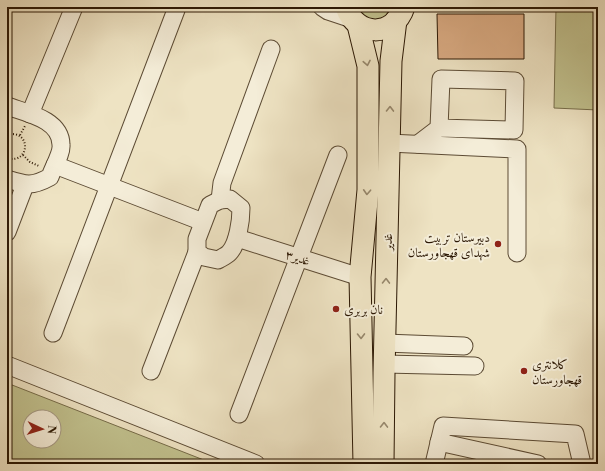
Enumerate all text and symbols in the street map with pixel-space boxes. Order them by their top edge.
one-way arrow [362,59,371,66]
one-way arrow [386,106,394,112]
one-way arrow [363,189,372,195]
place label: دبیرستان تربیت شهدای قهجاورستان [408,230,490,261]
street label: غدیر [380,233,396,253]
marker: دبیرستان تربیت شهدای قهجاورستان [493,239,503,249]
street label: غدیر۳ [283,246,312,269]
one-way arrow [382,278,390,284]
place label: نان بربری [344,302,383,318]
marker: نان بربری [331,304,341,314]
one-way arrow [357,333,365,339]
place label: کلانتری قهجاورستان [532,357,582,388]
marker: کلانتری قهجاورستان [519,366,529,376]
north arrow [22,409,62,449]
one-way arrow [380,422,388,428]
text: N [44,425,58,435]

